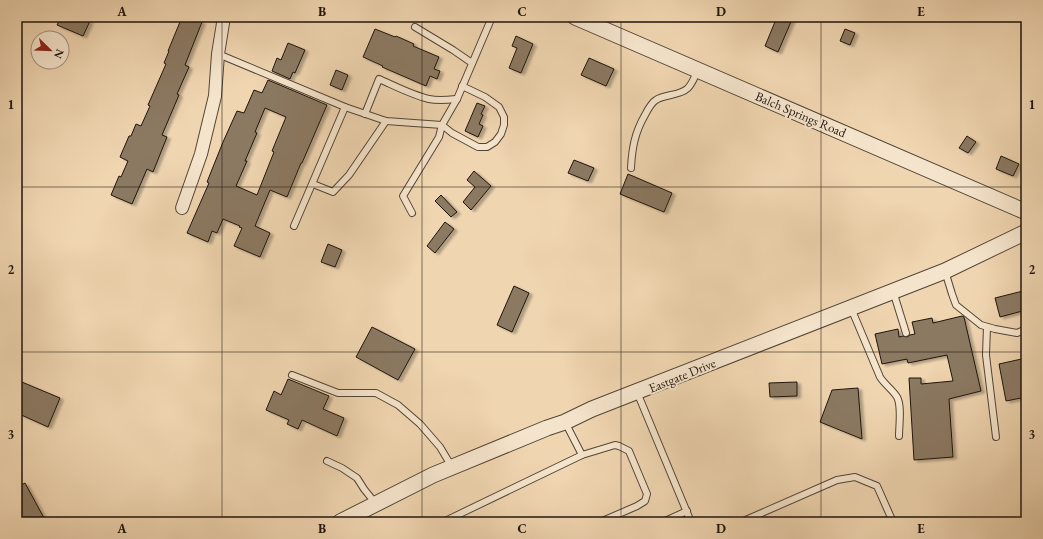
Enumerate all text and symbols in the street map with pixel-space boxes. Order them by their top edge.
text: A [116,3,127,20]
text: B [318,3,326,20]
text: C [517,3,527,20]
text: D [716,3,726,20]
text: E [917,3,925,20]
north arrow [30,30,70,70]
text: N [51,47,67,61]
street label: Balch Springs Road [753,88,849,141]
text: 1 [8,96,15,113]
text: 1 [1029,96,1036,113]
text: 2 [8,261,15,278]
text: 2 [1029,261,1036,278]
street label: Eastgate Drive [646,354,718,397]
text: 3 [8,426,15,443]
text: 3 [1029,426,1036,443]
text: A [116,520,127,537]
text: B [318,520,326,537]
text: C [517,520,527,537]
text: D [716,520,726,537]
text: E [917,520,925,537]

